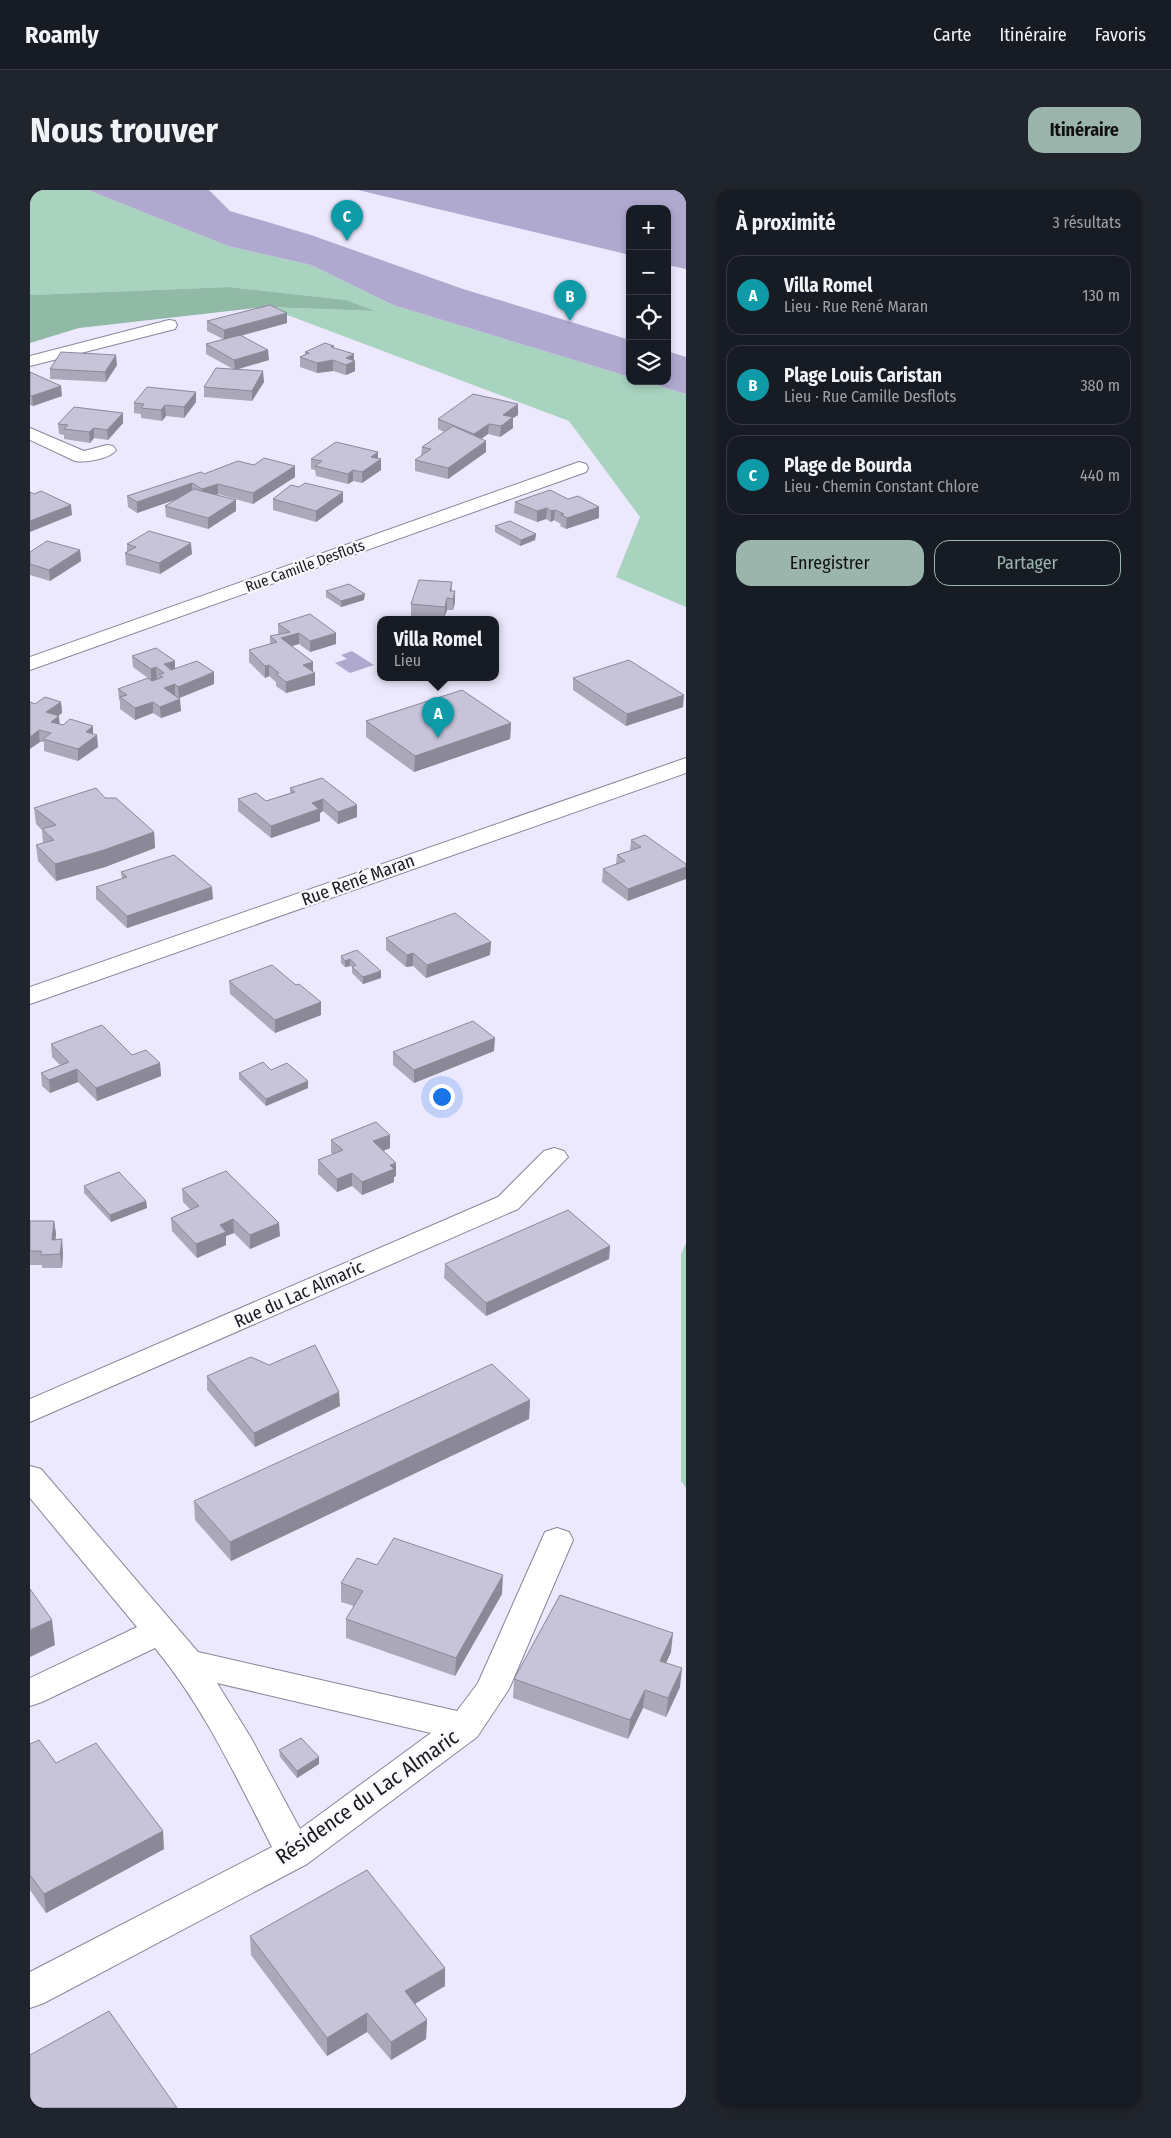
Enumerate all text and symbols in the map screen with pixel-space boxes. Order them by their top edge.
text: Roamly [25,21,99,49]
text: Carte [933,24,971,46]
text: Itinéraire [999,24,1067,46]
text: Favoris [1095,24,1146,46]
button: Itinéraire [1028,107,1141,153]
text: Nous trouver [30,109,218,151]
pin: C [331,200,363,241]
map controls [626,205,671,385]
button: + [626,205,671,250]
text: À proximité [736,210,836,236]
text: 3 résultats [1053,213,1121,232]
button: − [626,250,671,295]
text: Villa Romel [784,274,872,297]
pin: B [554,280,586,321]
text: A [749,286,757,305]
text: 130 m [1082,286,1120,305]
button: locate [626,295,671,340]
text: Lieu · Rue René Maran [784,297,928,316]
button: layers [626,340,671,385]
text: Plage Louis Caristan [784,364,942,387]
text: B [749,376,757,395]
text: 380 m [1080,376,1120,395]
text: Lieu · Rue Camille Desflots [784,387,956,406]
text: Plage de Bourda [784,454,912,477]
text: C [749,466,757,485]
text: 440 m [1080,466,1120,485]
text: Lieu · Chemin Constant Chlore [784,477,979,496]
street label: Rue Camille Desflots [243,536,367,596]
button: Enregistrer [736,540,924,586]
button: Partager [934,540,1121,586]
popup [377,616,499,681]
text: Villa Romel [394,628,482,651]
text: Lieu [394,651,421,670]
pin: A [422,697,454,738]
street label: Rue René Maran [298,849,418,911]
your location [429,1084,455,1110]
street label: Rue du Lac Almaric [231,1255,368,1332]
street label: Résidence du Lac Almaric [270,1724,464,1870]

